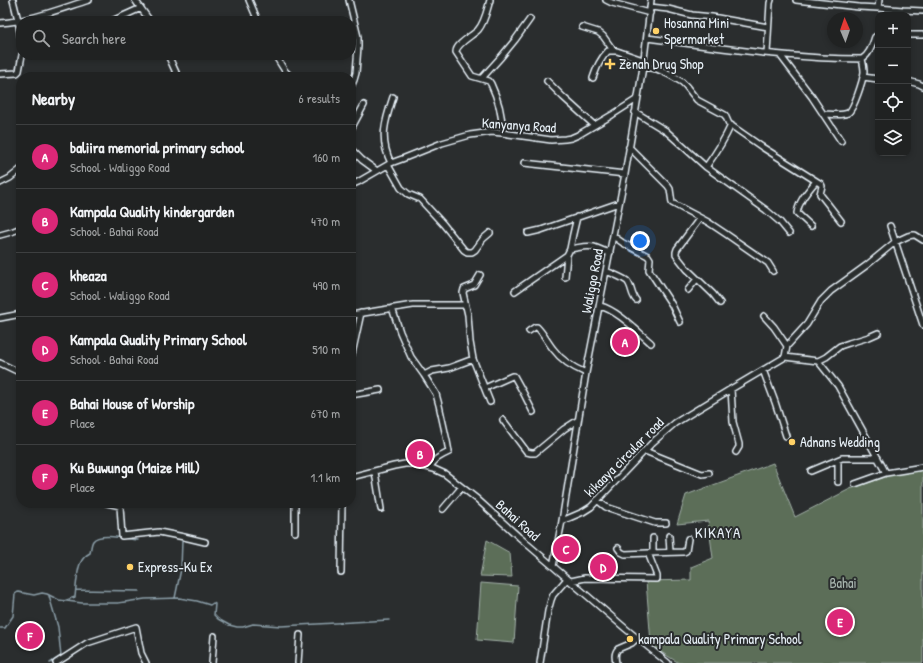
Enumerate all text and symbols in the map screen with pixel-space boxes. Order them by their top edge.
north arrow [827,12,863,48]
map controls [875,12,911,156]
button: + [875,12,911,48]
place label: Hosanna Mini Spermarket [664,13,729,49]
search box [16,16,356,60]
marker: Hosanna Mini Spermarket [651,26,661,36]
icon: search [30,27,52,49]
text: Search here [62,28,126,49]
button: − [875,48,911,84]
place label: Zenah Drug Shop [619,54,704,74]
marker: Zenah Drug Shop [604,58,616,70]
button: locate [875,84,911,120]
text: Nearby [32,87,75,110]
text: 6 results [299,89,340,107]
street label: Kanyanya Road [481,112,557,138]
button: layers [875,120,911,156]
text: baliira memorial primary school [70,137,244,158]
text: A [42,148,48,166]
text: 160 m [312,148,340,166]
text: School · Waliggo Road [70,158,170,176]
text: Kampala Quality kindergarden [70,201,234,222]
text: B [42,212,48,230]
text: 470 m [311,212,340,230]
text: School · Bahai Road [70,222,158,240]
your location [630,231,650,251]
street label: Waliggo Road [576,247,608,315]
text: kheaza [70,265,107,286]
text: C [41,276,49,294]
text: 490 m [313,276,340,294]
text: School · Waliggo Road [70,286,170,304]
pin: A [612,327,638,357]
text: Kampala Quality Primary School [70,329,247,350]
text: D [42,340,48,358]
text: 510 m [312,340,340,358]
text: School · Bahai Road [70,350,158,368]
text: Bahai House of Worship [70,393,195,414]
text: E [42,404,48,422]
text: 670 m [311,404,340,422]
street label: kikaaya circular road [580,412,669,501]
text: Place [70,414,95,432]
place label: Adnans Wedding [800,432,880,452]
marker: Adnans Wedding [787,437,797,447]
pin: B [407,439,433,469]
text: Ku Buwunga (Maize Mill) [70,457,200,478]
text: F [43,468,47,486]
text: 1.1 km [311,468,340,486]
text: Place [70,478,95,496]
street label: Bahai Road [492,495,545,545]
district label: KIKAYA [695,522,741,543]
pin: C [553,534,579,564]
pin: D [590,552,616,582]
place label: Express-Ku Ex [138,557,212,577]
marker: Express-Ku Ex [125,562,135,572]
park label: Bahai [829,573,857,592]
pin: E [827,607,853,637]
pin: F [17,621,43,651]
place label: kampala Quality Primary School [638,629,802,649]
marker: kampala Quality Primary School [625,634,635,644]

